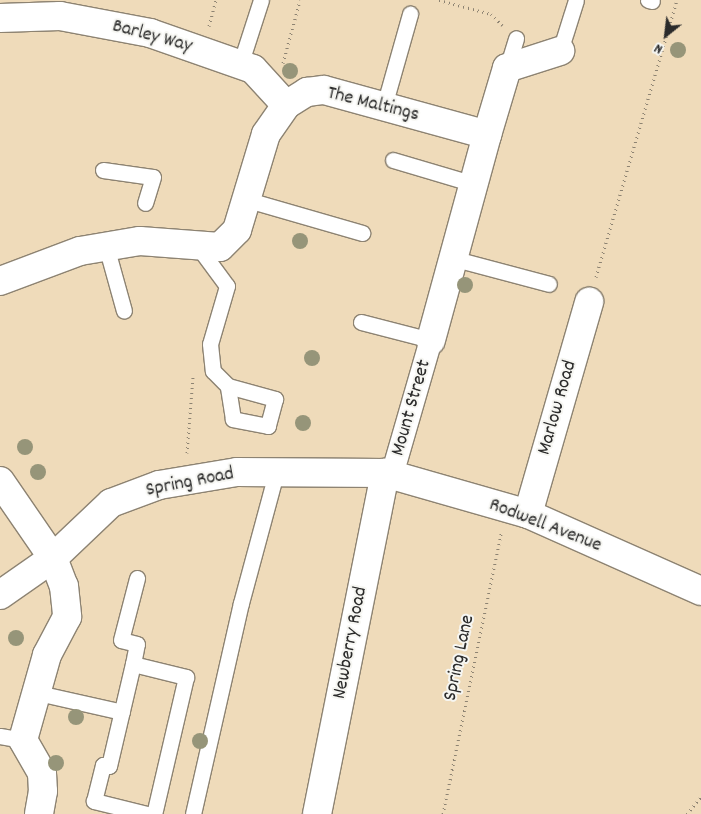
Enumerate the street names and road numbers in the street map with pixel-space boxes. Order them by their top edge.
street label: Barley Way [110,15,194,59]
street label: The Maltings [325,82,421,128]
street label: Mount Street [387,357,437,459]
street label: Marlow Road [533,358,583,458]
street label: Spring Road [144,463,236,503]
street label: Rodwell Avenue [485,494,605,558]
street label: Newberry Road [328,585,374,701]
street label: Spring Lane [439,613,481,703]

